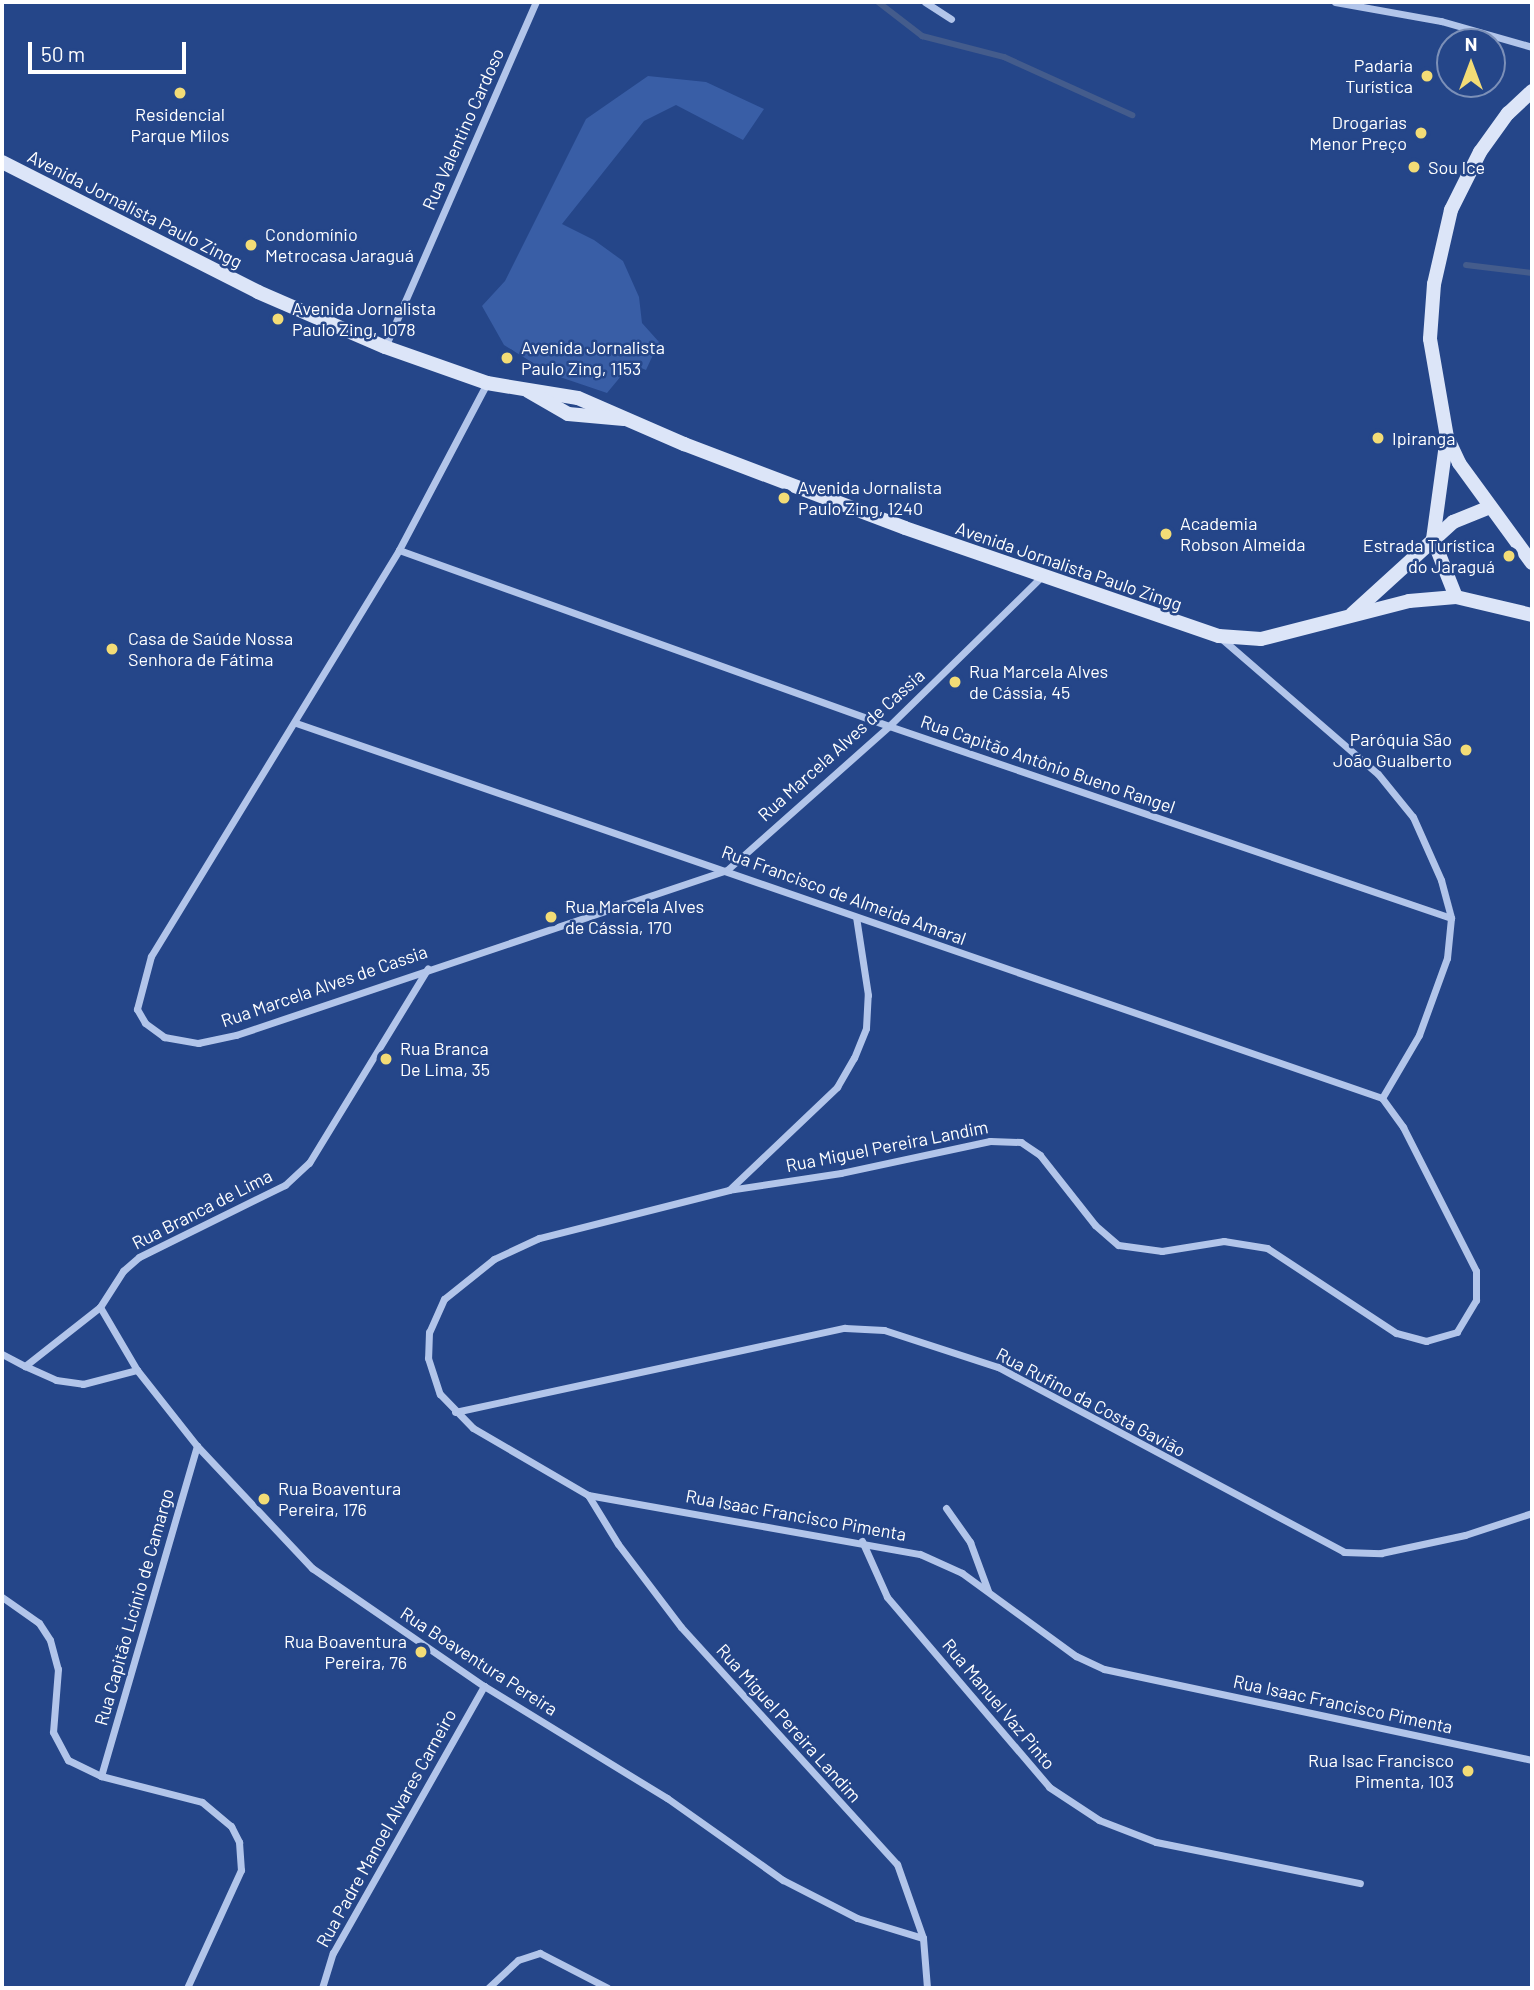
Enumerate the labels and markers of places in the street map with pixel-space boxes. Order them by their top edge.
place label: Padaria Turística [1345,55,1413,98]
marker: Padaria Turística [1419,68,1435,84]
marker: Residencial Parque Milos [172,85,188,101]
place label: Residencial Parque Milos [131,104,229,146]
place label: Drogarias Menor Preço [1309,112,1407,154]
marker: Drogarias Menor Preço [1413,125,1429,141]
place label: Sou Ice [1428,156,1485,178]
marker: Sou Ice [1406,159,1422,175]
place label: Condomínio Metrocasa Jaraguá [265,224,414,266]
marker: Condomínio Metrocasa Jaraguá [243,237,259,253]
place label: Avenida Jornalista Paulo Zing, 1078 [292,298,436,340]
marker: Avenida Jornalista Paulo Zing, 1078 [270,311,286,327]
place label: Avenida Jornalista Paulo Zing, 1153 [521,337,665,380]
marker: Avenida Jornalista Paulo Zing, 1153 [499,350,515,366]
place label: Ipiranga [1392,427,1455,449]
marker: Ipiranga [1370,430,1386,446]
place label: Avenida Jornalista Paulo Zing, 1240 [798,477,942,520]
marker: Avenida Jornalista Paulo Zing, 1240 [776,490,792,506]
place label: Academia Robson Almeida [1180,513,1305,556]
marker: Academia Robson Almeida [1158,526,1174,542]
place label: Estrada Turística do Jaraguá [1363,535,1495,578]
marker: Estrada Turística do Jaraguá [1501,548,1517,564]
place label: Casa de Saúde Nossa Senhora de Fátima [128,628,293,670]
marker: Casa de Saúde Nossa Senhora de Fátima [102,639,122,659]
place label: Rua Marcela Alves de Cássia, 45 [969,661,1108,704]
marker: Rua Marcela Alves de Cássia, 45 [947,674,963,690]
place label: Paróquia São João Gualberto [1333,729,1452,772]
marker: Paróquia São João Gualberto [1458,742,1474,758]
place label: Rua Marcela Alves de Cássia, 170 [565,896,704,939]
marker: Rua Marcela Alves de Cássia, 170 [543,909,559,925]
place label: Rua Branca De Lima, 35 [400,1038,490,1080]
marker: Rua Branca De Lima, 35 [378,1051,394,1067]
place label: Rua Boaventura Pereira, 176 [278,1478,401,1520]
marker: Rua Boaventura Pereira, 176 [256,1491,272,1507]
place label: Rua Boaventura Pereira, 76 [284,1631,407,1674]
marker: Rua Boaventura Pereira, 76 [413,1644,429,1660]
place label: Rua Isac Francisco Pimenta, 103 [1308,1750,1454,1792]
marker: Rua Isac Francisco Pimenta, 103 [1460,1763,1476,1779]

